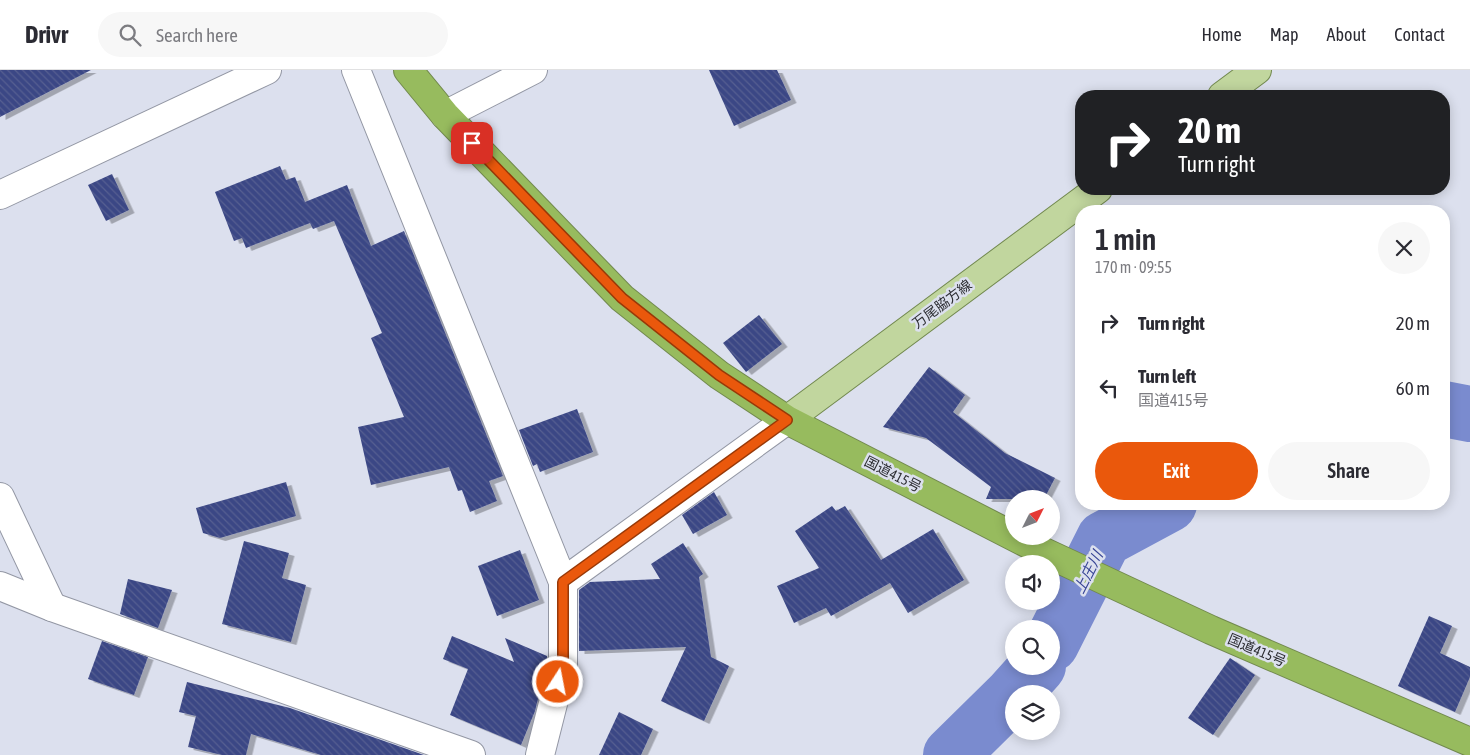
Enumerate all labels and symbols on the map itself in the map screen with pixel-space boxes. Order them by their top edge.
pin [451,122,493,164]
street label: 万尾脇方線 [909,277,975,331]
street label: 国道415号 [862,453,924,495]
north arrow [1005,490,1060,545]
water label: 上庄川 [1070,546,1107,596]
street label: 国道415号 [1225,631,1289,669]
position arrow [531,655,583,707]

